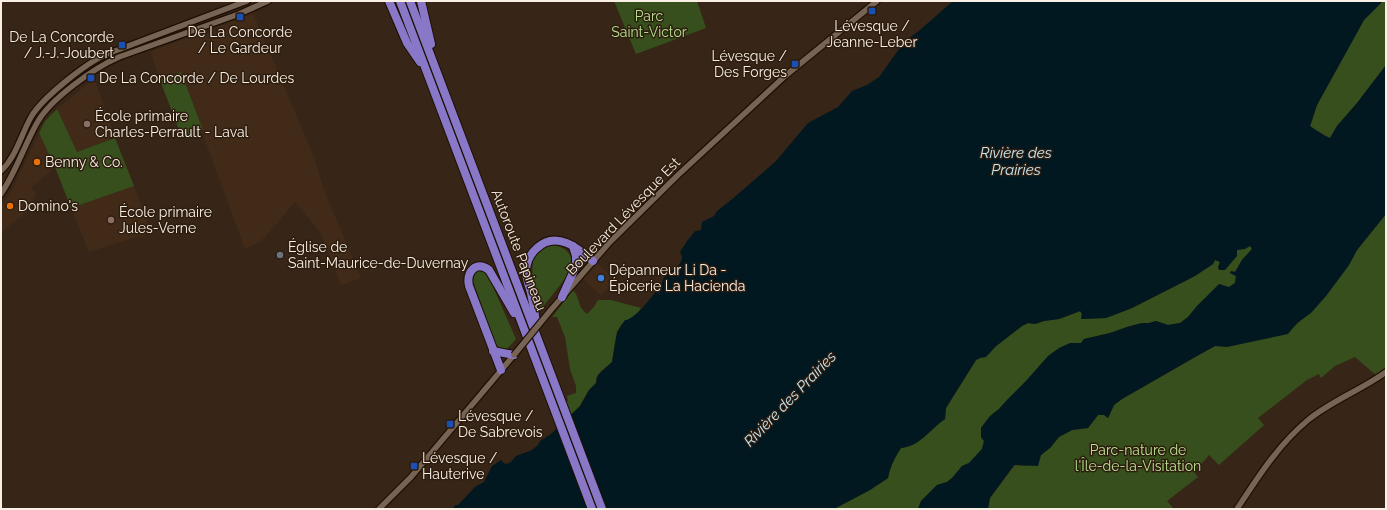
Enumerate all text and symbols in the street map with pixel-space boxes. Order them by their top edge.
marker: Lévesque / Jeanne-Leber [867,6,877,16]
park label: Parc Saint-Victor [611,8,687,40]
marker: De La Concorde / Le Gardeur [235,12,245,22]
place label: Lévesque / Jeanne-Leber [827,18,918,50]
place label: De La Concorde / Le Gardeur [188,24,292,56]
place label: De La Concorde / J.-J.-Joubert [9,29,114,61]
marker: De La Concorde / J.-J.-Joubert [117,40,127,50]
place label: Lévesque / Des Forges [712,48,788,80]
marker: Lévesque / Des Forges [790,59,800,69]
place label: De La Concorde / De Lourdes [99,70,295,86]
marker: De La Concorde / De Lourdes [86,73,96,83]
place label: École primaire Charles-Perrault - Laval [95,107,249,140]
marker: École primaire Charles-Perrault - Laval [82,119,92,129]
water label: Rivière des Prairies [980,144,1052,179]
place label: Benny & Co. [45,154,123,170]
street label: Boulevard Lévesque Est [563,154,683,278]
marker: Benny & Co. [32,157,42,167]
street label: Autoroute Papineau [489,187,549,313]
place label: Domino's [18,198,78,214]
marker: Domino's [5,201,15,211]
place label: École primaire Jules-Verne [119,203,212,236]
marker: École primaire Jules-Verne [106,215,116,225]
place label: Église de Saint-Maurice-de-Duvernay [288,238,469,271]
marker: Église de Saint-Maurice-de-Duvernay [275,250,285,260]
place label: Dépanneur Li Da - Épicerie La Hacienda [609,262,745,294]
marker: Dépanneur Li Da - Épicerie La Hacienda [596,273,606,283]
water label: Rivière des Prairies [740,348,840,450]
place label: Lévesque / De Sabrevois [458,408,543,440]
marker: Lévesque / De Sabrevois [445,419,455,429]
park label: Parc-nature de l'Île-de-la-Visitation [1075,442,1201,474]
place label: Lévesque / Hauterive [422,450,498,482]
marker: Lévesque / Hauterive [409,461,419,471]

